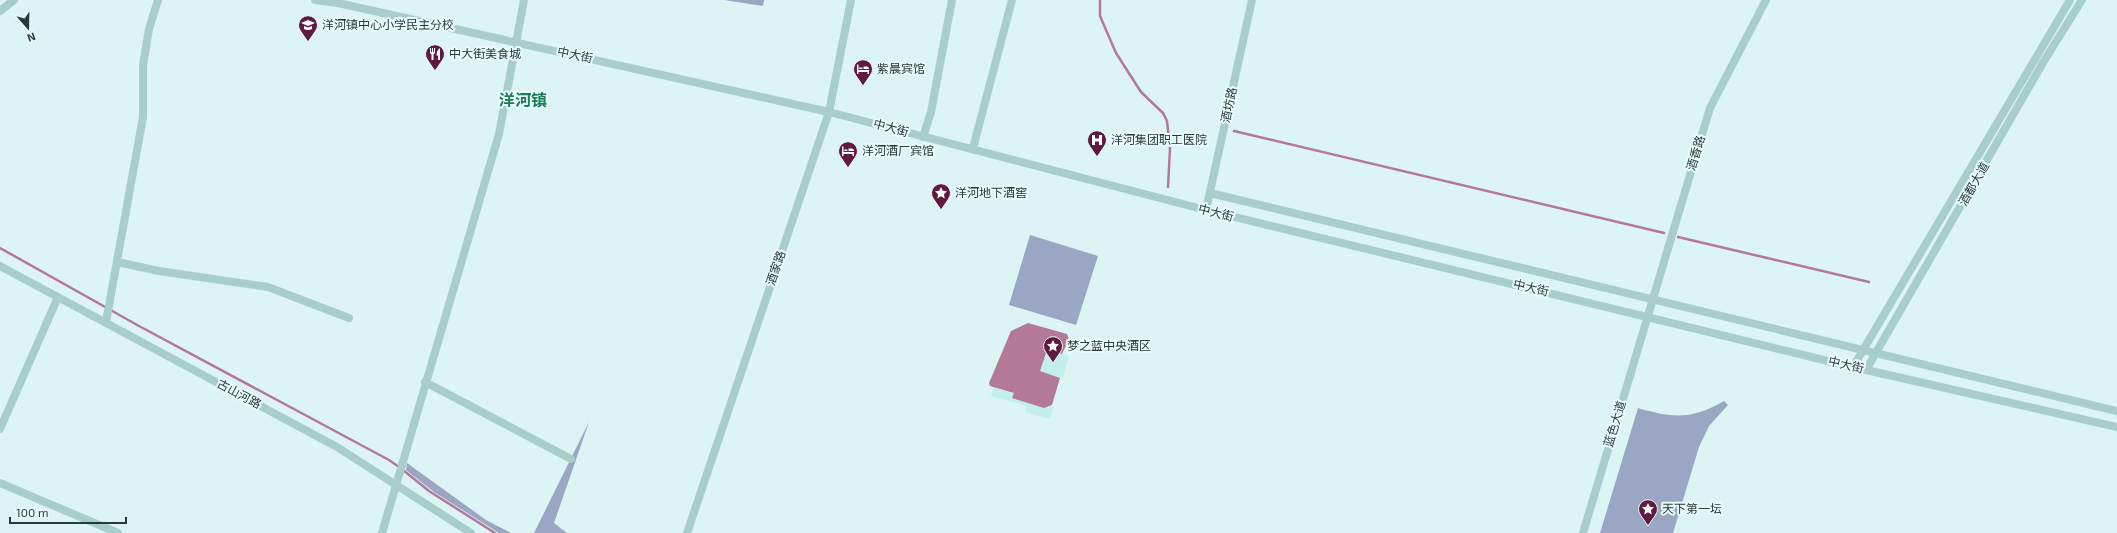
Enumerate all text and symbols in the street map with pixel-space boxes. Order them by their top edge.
north arrow [8,8,48,48]
school or university icon: 洋河镇中心小学民主分校 [297,14,319,42]
place label: 洋河镇中心小学民主分校 [322,17,454,31]
text: N [26,30,38,45]
restaurant icon: 中大街美食城 [424,43,446,71]
street label: 中大街 [556,43,594,65]
place label: 中大街美食城 [449,46,521,60]
hotel icon: 紫晨宾馆 [852,58,874,86]
place label: 紫晨宾馆 [877,61,925,75]
street label: 酒坊路 [1217,86,1239,124]
district label: 洋河镇 [499,90,547,109]
street label: 中大街 [872,116,910,138]
hospital icon: 洋河集团职工医院 [1086,129,1108,157]
place label: 洋河集团职工医院 [1111,132,1207,146]
street label: 酒香路 [1683,133,1707,172]
hotel icon: 洋河酒厂宾馆 [837,140,859,168]
place label: 洋河酒厂宾馆 [862,143,934,157]
street label: 酒都大道 [1955,159,1991,208]
place icon: 洋河地下酒窖 [930,182,952,210]
place label: 洋河地下酒窖 [955,185,1027,199]
street label: 中大街 [1197,201,1235,223]
street label: 酒家路 [763,248,788,287]
street label: 中大街 [1512,276,1550,298]
place icon: 梦之蓝中央酒区 [1042,335,1064,363]
place label: 梦之蓝中央酒区 [1067,338,1151,352]
street label: 中大街 [1827,353,1865,375]
street label: 古山河路 [215,376,264,411]
street label: 蓝色大道 [1600,399,1628,449]
place icon: 天下第一坛 [1637,498,1659,526]
scale bar [10,499,126,525]
place label: 天下第一坛 [1662,501,1722,515]
text: 100 m [16,505,48,519]

